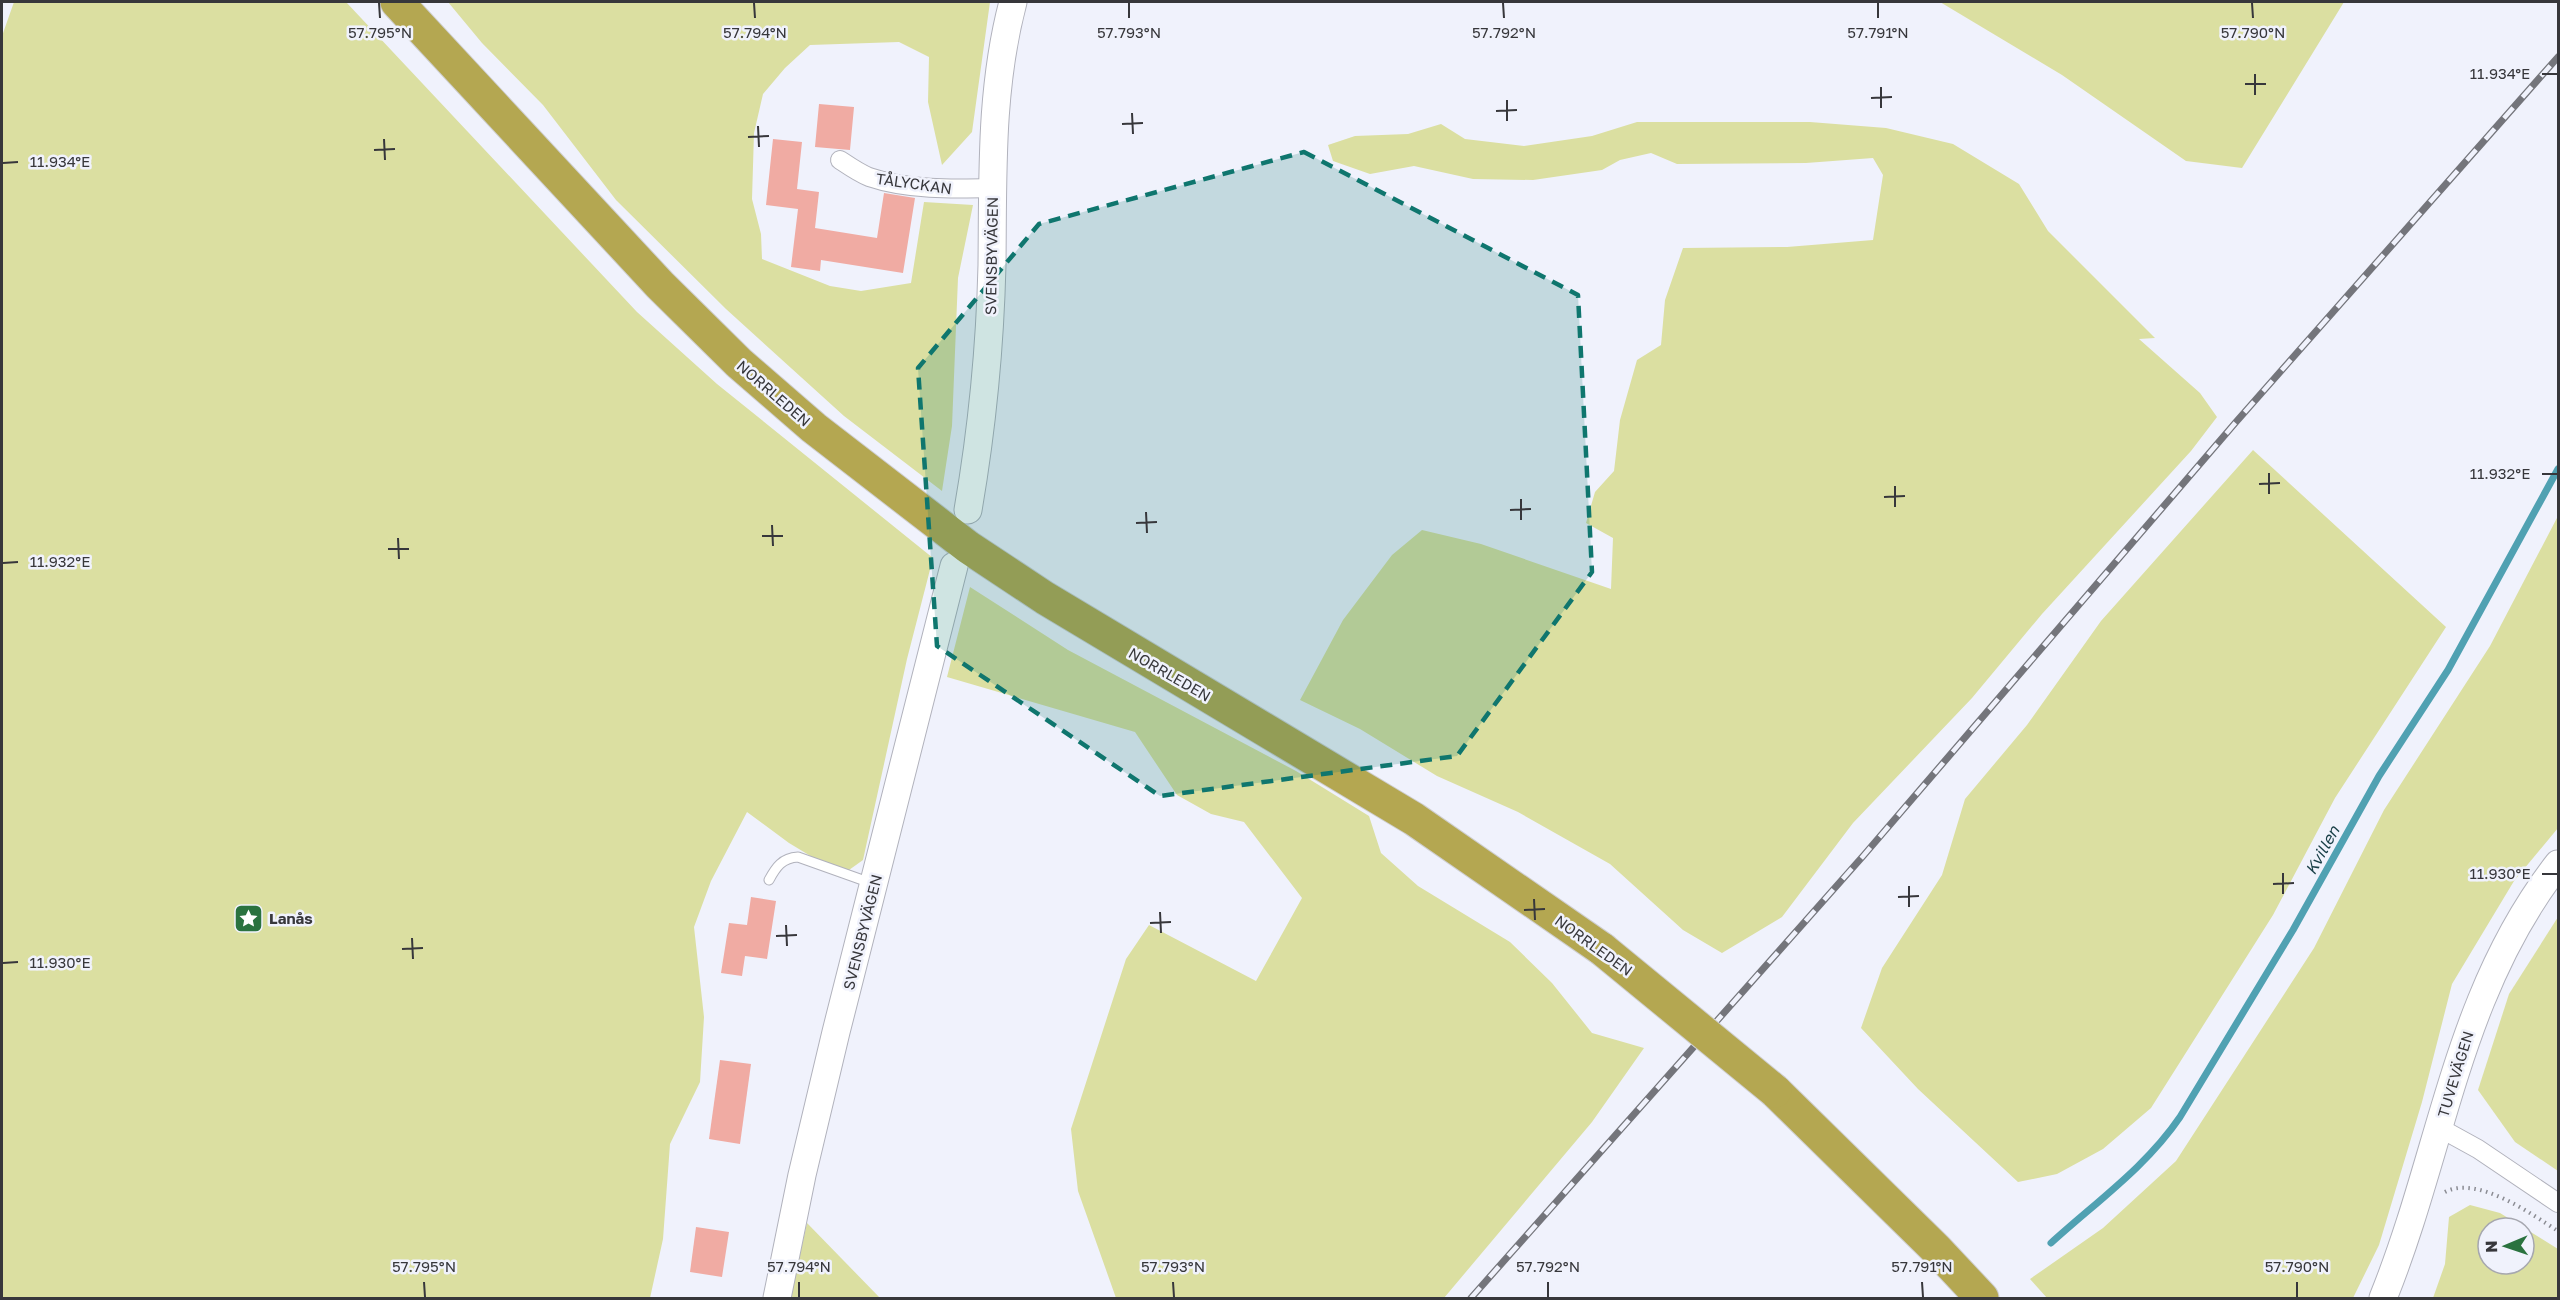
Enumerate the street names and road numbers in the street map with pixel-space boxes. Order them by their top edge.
street label: TÅLYCKAN [875,169,953,197]
street label: SVENSBYVÄGEN [981,197,1001,315]
street label: NORRLEDEN [734,356,814,430]
street label: NORRLEDEN [1126,643,1214,705]
street label: SVENSBYVÄGEN [839,872,885,992]
street label: NORRLEDEN [1552,911,1636,979]
street label: TUVEVÄGEN [2433,1029,2477,1119]

